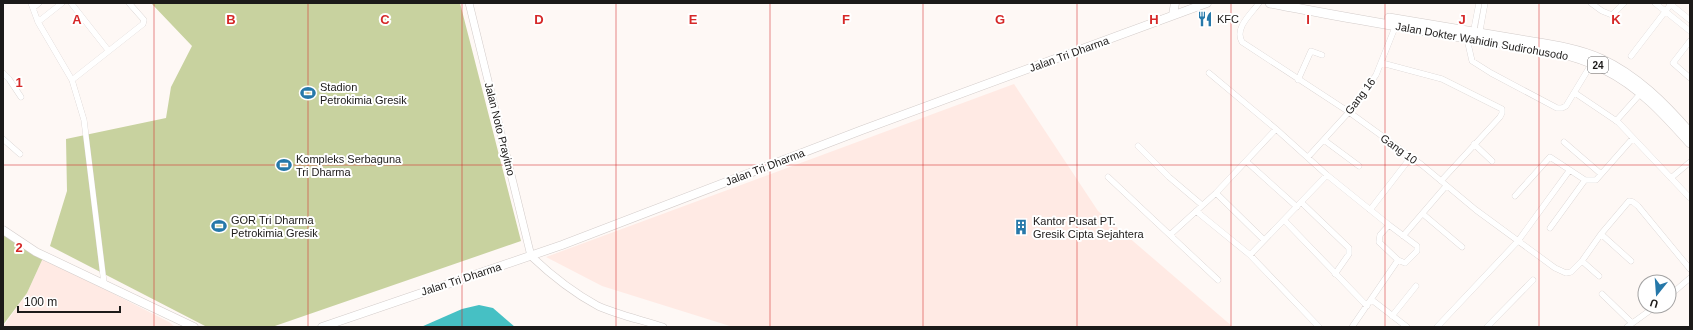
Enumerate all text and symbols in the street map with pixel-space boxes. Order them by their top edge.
restaurant icon: KFC [1196,10,1214,28]
text: A [72,12,82,27]
text: B [226,12,236,27]
text: C [380,12,390,27]
text: D [534,12,544,27]
text: E [689,12,698,27]
text: F [842,12,850,27]
text: G [995,12,1005,27]
text: H [1149,12,1159,27]
text: I [1306,12,1310,27]
text: K [1611,12,1621,27]
place label: KFC [1217,13,1239,25]
street label: Jalan Dokter Wahidin Sudirohusodo [1395,19,1569,63]
street label: Jalan Tri Dharma [1028,34,1111,74]
road number: 24 [1588,57,1608,73]
text: 1 [15,75,23,90]
street label: Gang 16 [1343,76,1377,116]
place label: Stadion Petrokimia Gresik [320,81,407,106]
street label: Jalan Noto Prayitno [483,81,517,177]
sports icon: Stadion Petrokimia Gresik [299,84,317,102]
street label: Gang 10 [1378,132,1420,166]
street label: Jalan Tri Dharma [724,146,807,188]
place label: Kompleks Serbaguna Tri Dharma [296,153,402,178]
sports icon: Kompleks Serbaguna Tri Dharma [275,156,293,174]
place label: GOR Tri Dharma Petrokimia Gresik [231,214,318,239]
place label: Kantor Pusat PT. Gresik Cipta Sejahtera [1033,215,1145,240]
sports icon: GOR Tri Dharma Petrokimia Gresik [210,217,228,235]
building icon: Kantor Pusat PT. Gresik Cipta Sejahtera [1012,218,1030,236]
text: 2 [15,240,23,255]
street label: Jalan Tri Dharma [419,260,504,298]
north arrow [1637,274,1677,314]
scale bar [18,288,120,314]
text: 100 m [24,295,57,309]
text: U [1648,297,1660,310]

